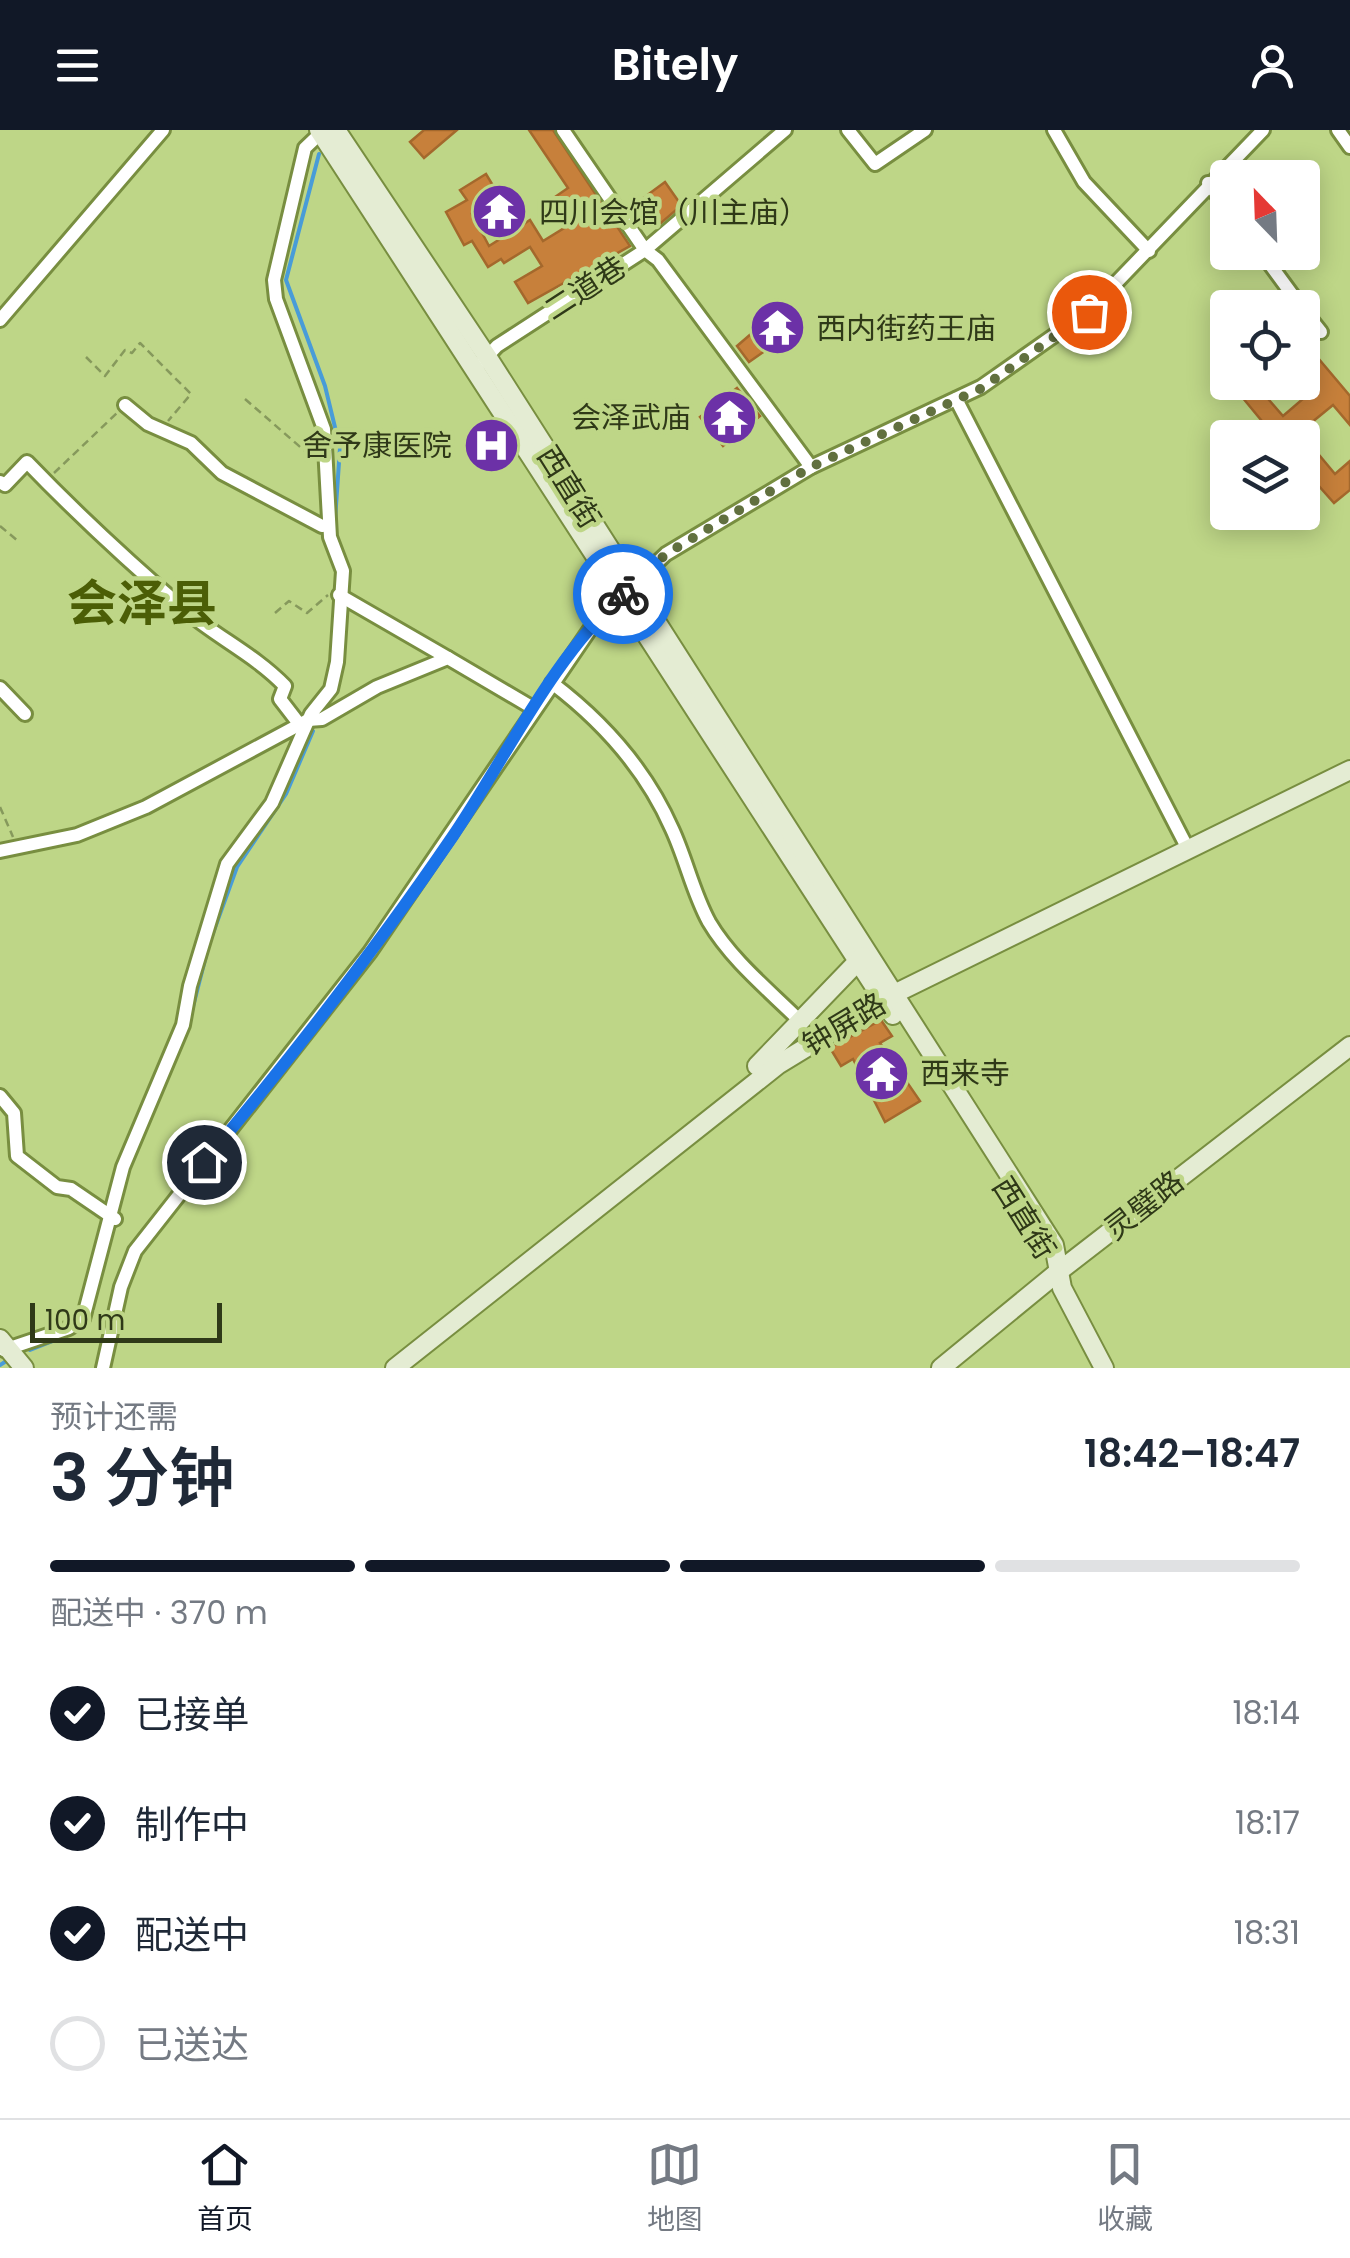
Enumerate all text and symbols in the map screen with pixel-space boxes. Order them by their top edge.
text: Bitely [612,33,738,96]
icon: menu [50,38,105,93]
icon: person [1245,38,1300,93]
north arrow [1210,160,1320,270]
map controls [1210,160,1320,530]
temple icon: 四川会馆（川主庙） [470,182,530,242]
place label: 四川会馆（川主庙） [539,191,809,234]
street label: 二道巷 [536,245,634,331]
pin [1047,270,1132,355]
icon: bag [1062,285,1117,340]
button: locate [1210,290,1320,400]
temple icon: 西内街药王庙 [747,298,807,358]
place label: 西内街药王庙 [816,307,996,350]
temple icon: 会泽武庙 [700,387,760,447]
place label: 会泽武庙 [571,396,691,439]
hospital icon: 舍予康医院 [461,415,521,475]
button: layers [1210,420,1320,530]
place label: 舍予康医院 [302,424,452,467]
street label: 西直街 [527,437,611,537]
courier [573,544,673,644]
icon: bike [596,567,651,622]
district label: 会泽县 [67,568,217,639]
street label: 钟屏路 [794,982,894,1066]
temple icon: 西来寺 [851,1043,911,1103]
place label: 西来寺 [920,1052,1010,1095]
pin [162,1120,247,1205]
icon: home [177,1135,232,1190]
street label: 灵璧路 [1095,1160,1193,1250]
street label: 西直街 [982,1168,1066,1268]
scale bar [30,1298,222,1342]
text: 100 m [45,1301,125,1340]
text: 预计还需 [50,1394,178,1439]
text: 18:42–18:47 [1084,1427,1300,1480]
text: 3 分钟 [50,1433,234,1524]
text: 配送中 · 370 m [50,1590,268,1635]
icon: check [50,1686,105,1741]
text: 已接单 [135,1688,249,1741]
text: 18:14 [1232,1690,1300,1735]
icon: check [50,1796,105,1851]
text: 制作中 [135,1798,249,1851]
text: 18:17 [1235,1800,1300,1845]
icon: check [50,1906,105,1961]
text: 配送中 [135,1908,249,1961]
text: 18:31 [1234,1910,1300,1955]
text: 已送达 [135,2018,249,2071]
tab: 首页 [197,2137,253,2241]
tab: 地图 [647,2137,703,2241]
tab: 收藏 [1097,2137,1153,2241]

